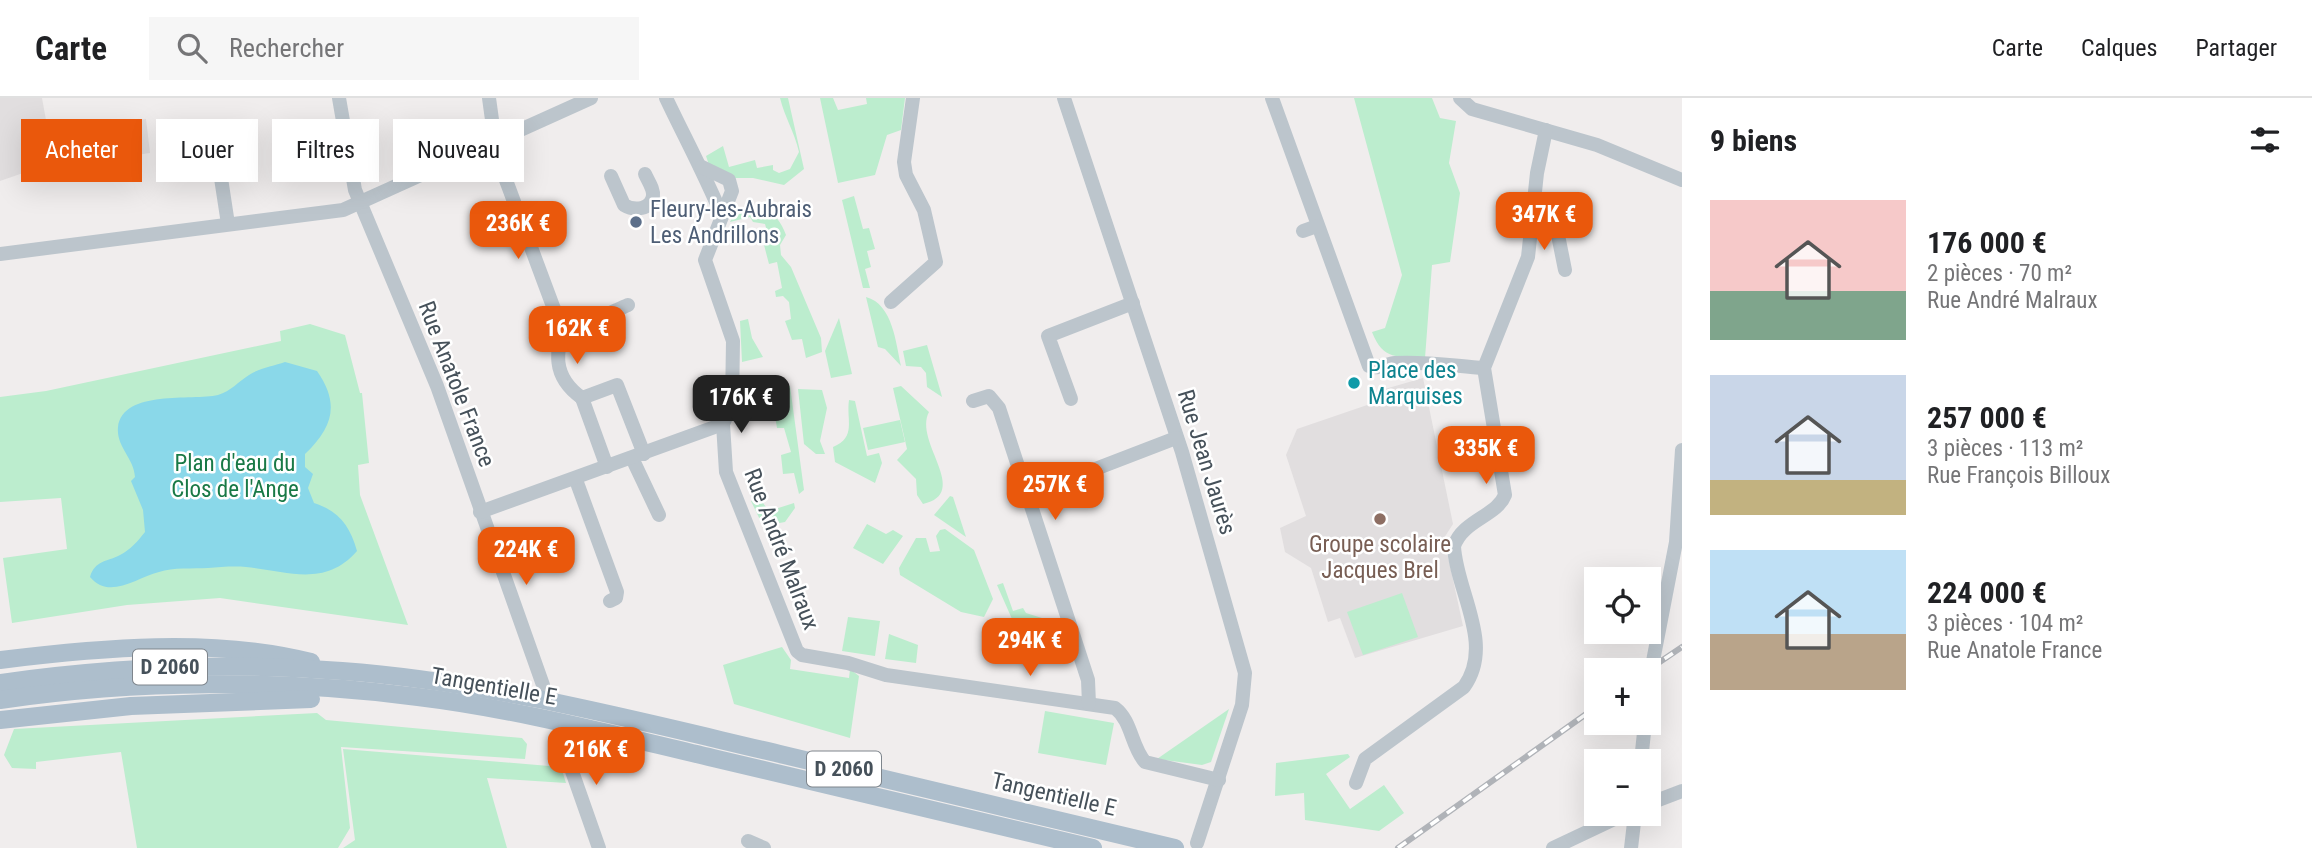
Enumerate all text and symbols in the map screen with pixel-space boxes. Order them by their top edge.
search box [149,17,639,80]
text: Carte [35,29,107,68]
icon: search [173,29,211,67]
text: Rechercher [229,33,344,63]
text: Carte [1992,34,2043,62]
text: Calques [2081,34,2157,62]
text: Partager [2195,34,2277,62]
chip: Acheter [21,119,142,182]
chip: Louer [156,119,258,182]
chip: Filtres [272,119,379,182]
chip: Nouveau [393,119,524,182]
icon: filters [2246,121,2284,159]
text: 9 biens [1710,123,1797,158]
pin: 347K € [1487,192,1601,252]
place label: Fleury-les-Aubrais Les Andrillons [650,196,812,249]
text: 347K € [1512,201,1576,228]
pin: 236K € [461,202,575,261]
text: 236K € [486,210,550,237]
marker: Fleury-les-Aubrais Les Andrillons [628,214,644,230]
text: 176 000 € [1927,225,2047,260]
icon: home [1766,228,1850,312]
text: 2 pièces · 70 m² [1927,260,2072,287]
text: Rue André Malraux [1927,287,2098,314]
street label: Rue Anatole France [413,298,501,471]
pin: 162K € [520,306,634,366]
text: 162K € [545,315,609,342]
place label: Place des Marquises [1368,357,1463,410]
marker: Place des Marquises [1346,375,1362,391]
pin: 176K € [684,376,798,435]
text: 176K € [709,384,773,411]
street label: Rue Jean Jaurès [1172,386,1241,538]
text: 257 000 € [1927,400,2047,435]
icon: home [1766,403,1850,487]
pin: 335K € [1429,426,1543,486]
text: 335K € [1454,435,1518,462]
text: 3 pièces · 113 m² [1927,435,2083,462]
park label: Plan d'eau du Clos de l'Ange [171,450,299,503]
pin: 257K € [998,462,1112,522]
text: Rue François Billoux [1927,462,2110,489]
street label: Rue André Malraux [738,465,825,634]
text: 257K € [1023,471,1087,498]
marker: Groupe scolaire Jacques Brel [1372,511,1388,527]
pin: 224K € [469,528,583,587]
place label: Groupe scolaire Jacques Brel [1309,531,1451,584]
text: 224K € [494,536,558,563]
map controls [1584,567,1661,826]
button: locate [1584,567,1661,644]
text: 224 000 € [1927,575,2047,610]
icon: home [1766,578,1850,662]
text: 3 pièces · 104 m² [1927,610,2083,637]
pin: 294K € [973,618,1087,678]
text: 294K € [998,627,1062,654]
text: Rue Anatole France [1927,637,2102,664]
road number: D 2060 [133,650,207,684]
button: + [1584,658,1661,735]
street label: Tangentielle E [429,662,559,711]
pin: 216K € [539,728,653,787]
text: 216K € [564,736,628,763]
button: − [1584,749,1661,826]
road number: D 2060 [807,752,881,786]
street label: Tangentielle E [989,767,1119,822]

